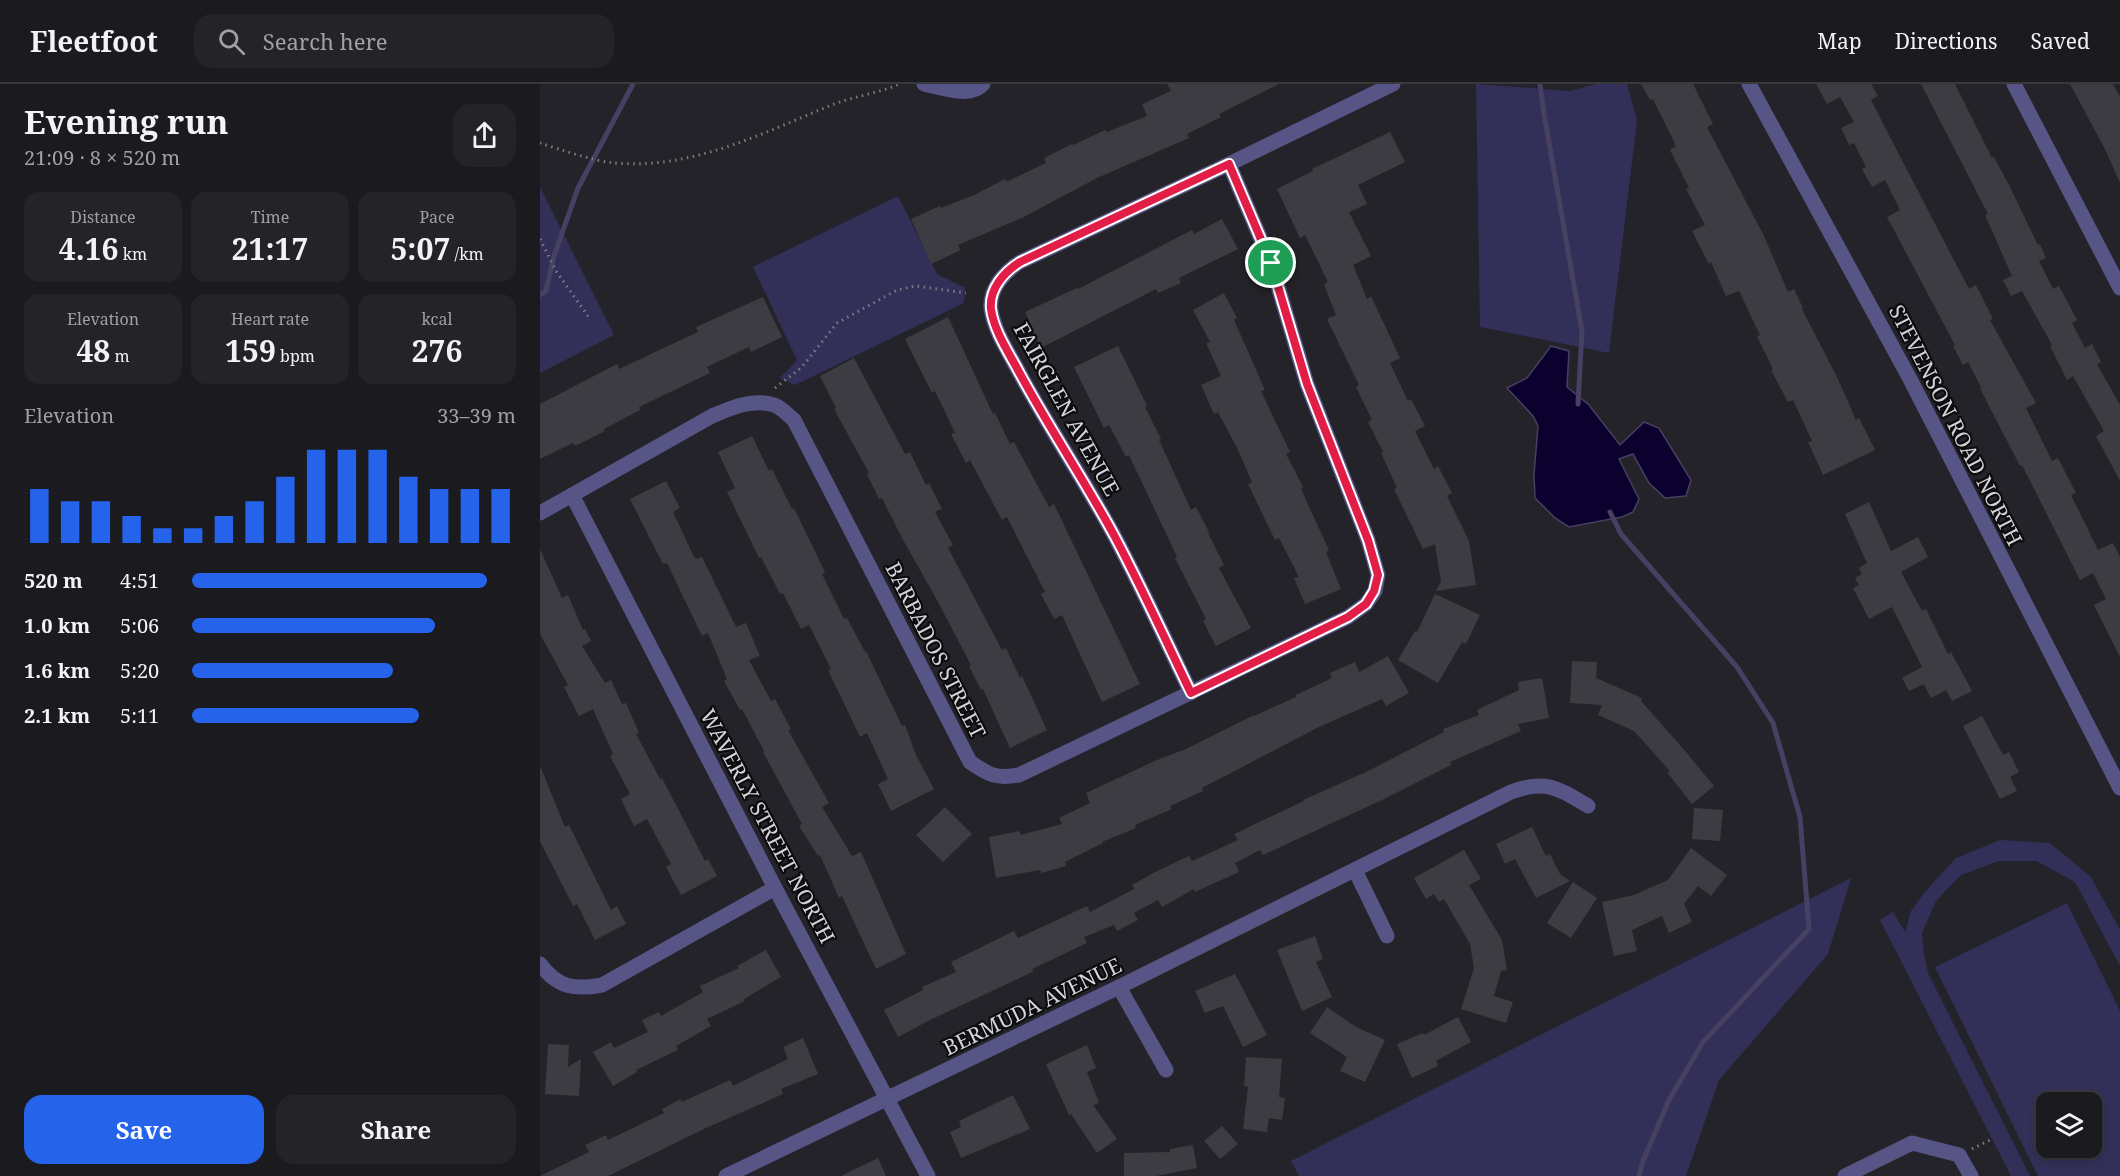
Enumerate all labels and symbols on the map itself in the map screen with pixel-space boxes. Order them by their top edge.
pin [1245,237,1296,288]
street label: STEVENSON ROAD NORTH [1883,300,2029,550]
street label: FAIRGLEN AVENUE [1008,317,1126,501]
street label: BARBADOS STREET [879,557,993,743]
street label: WAVERLY STREET NORTH [694,704,842,948]
street label: BERMUDA AVENUE [938,951,1126,1061]

